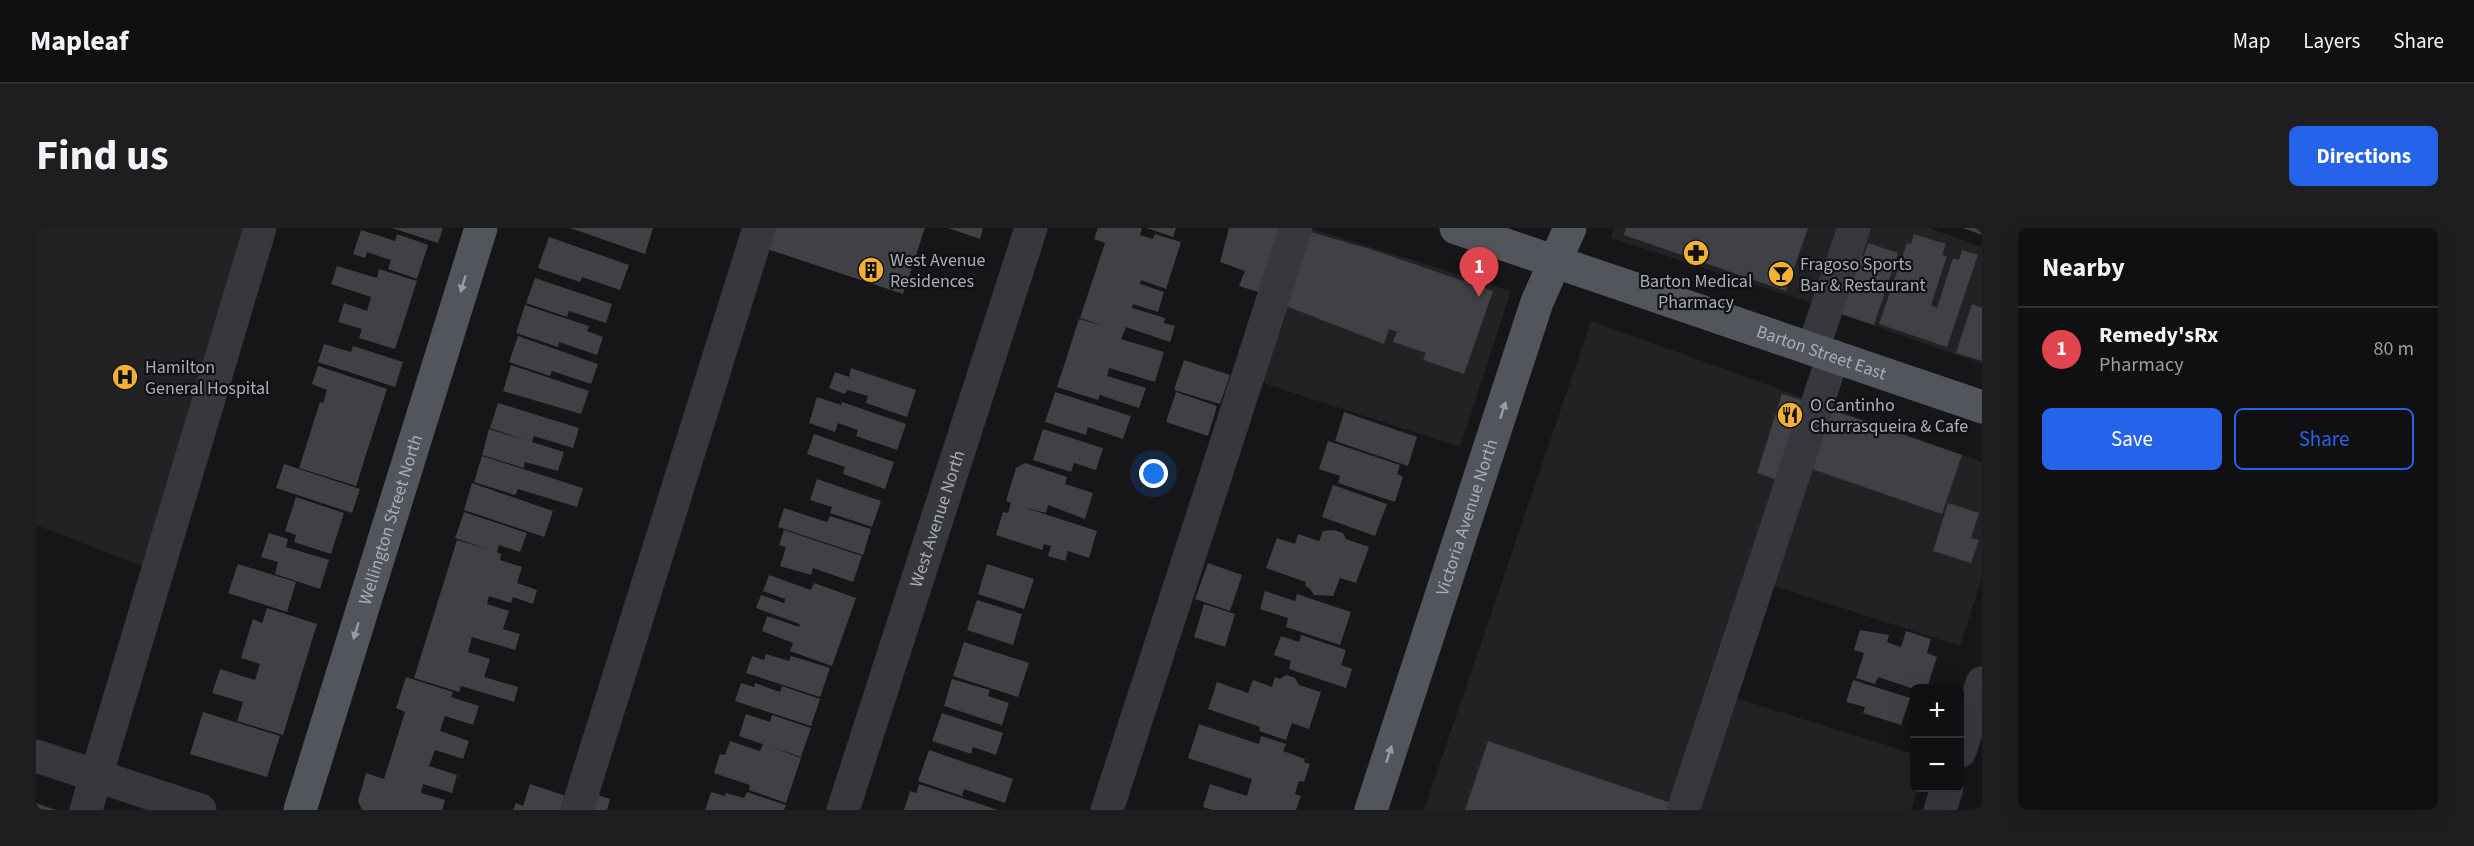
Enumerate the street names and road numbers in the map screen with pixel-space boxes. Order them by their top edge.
street label: Barton Street East [1753,319,1889,387]
street label: Wellington Street North [353,432,429,608]
street label: Victoria Avenue North [1430,436,1504,599]
street label: West Avenue North [904,447,971,591]

